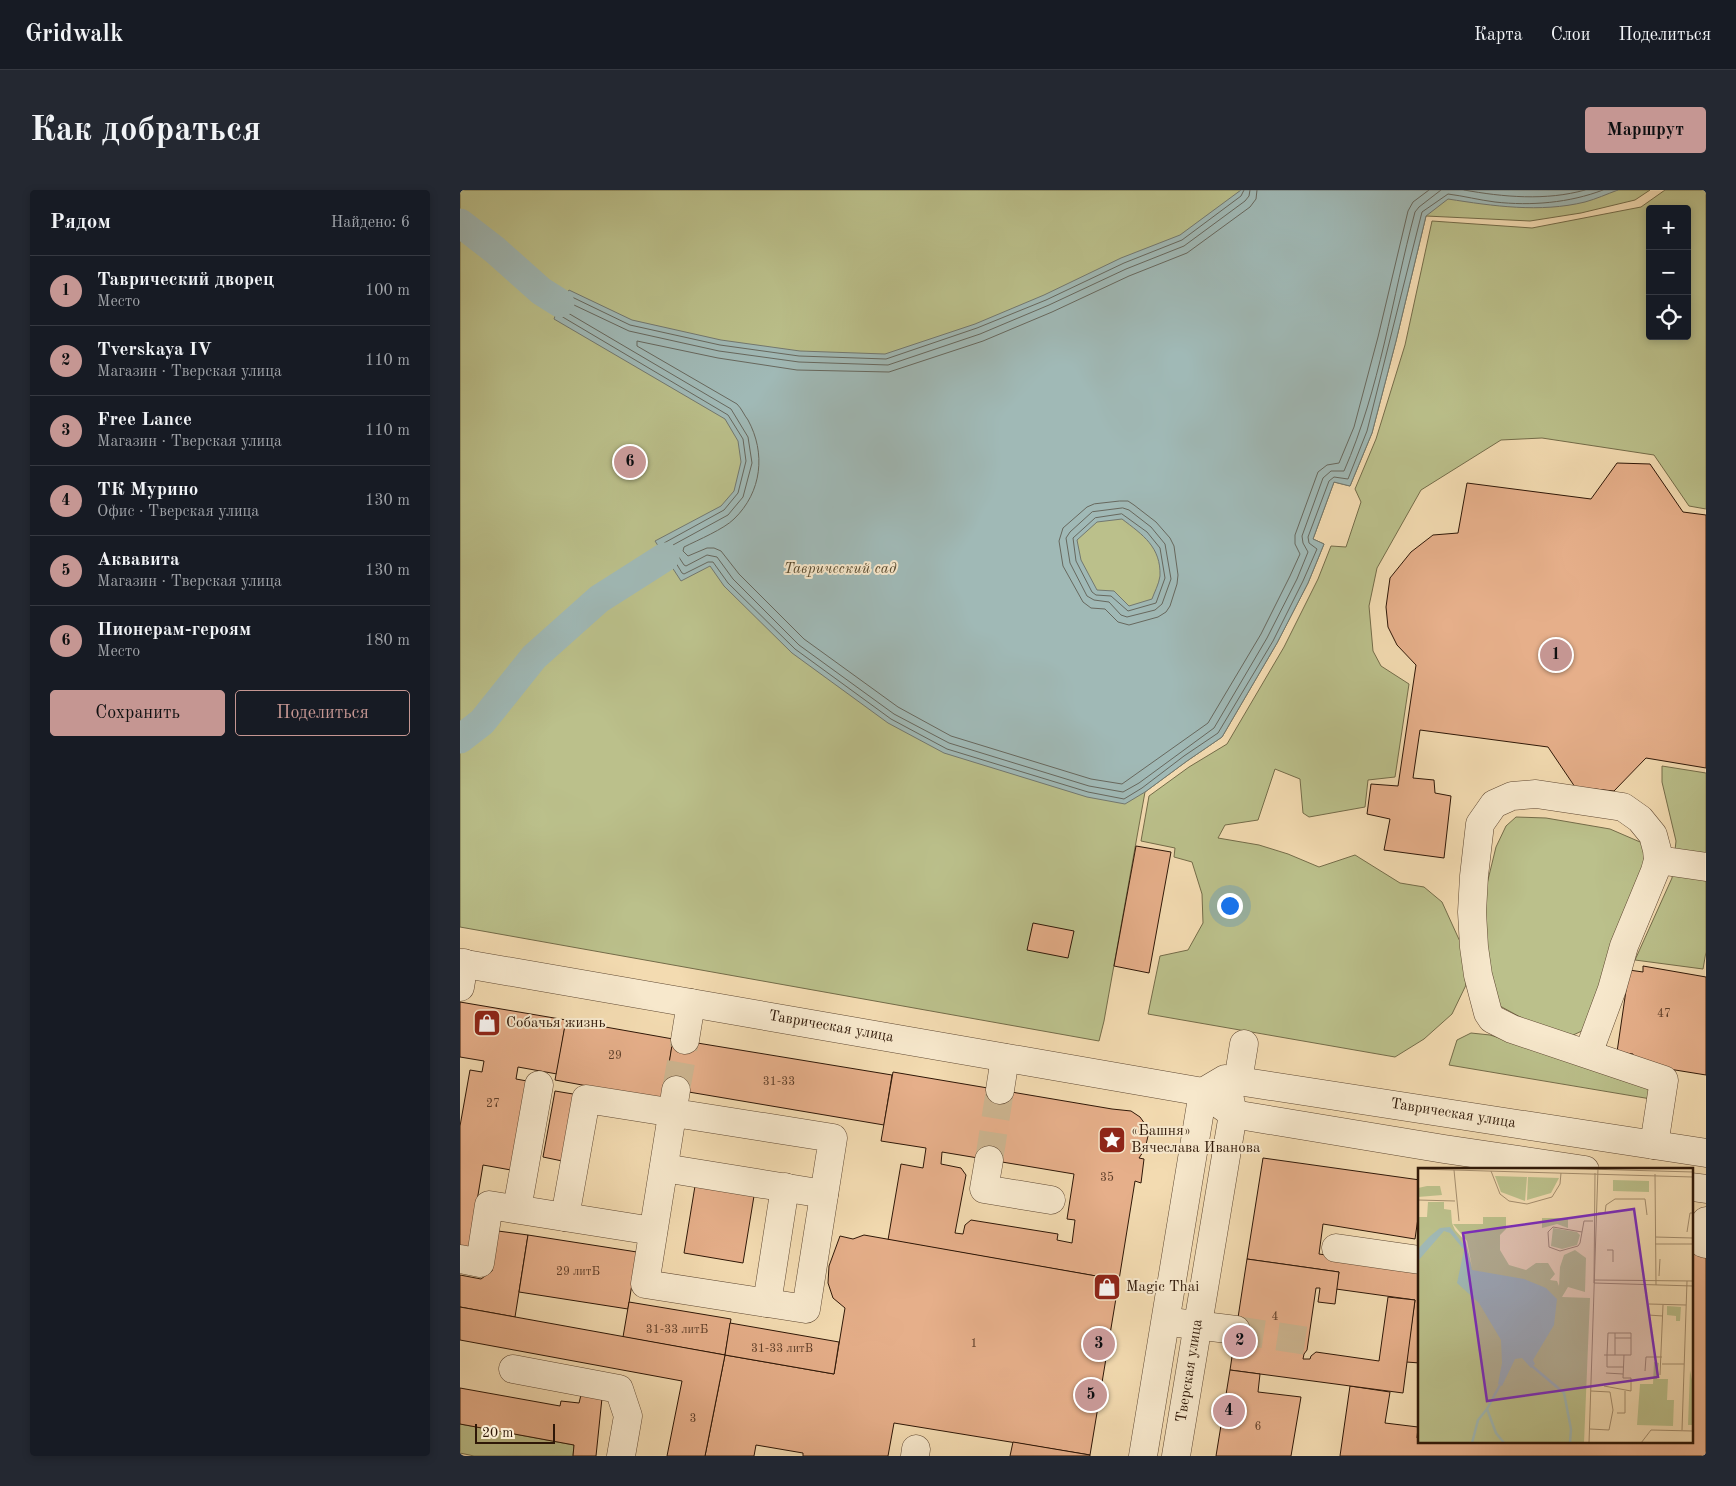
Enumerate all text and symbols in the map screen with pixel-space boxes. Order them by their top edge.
text: Gridwalk [25,23,123,47]
text: Карта [1474,26,1523,44]
text: Слои [1551,26,1590,44]
text: Поделиться [1618,26,1711,44]
button: Маршрут [1585,107,1706,153]
text: Как добраться [30,113,261,148]
map controls [1646,205,1691,340]
button: + [1646,205,1691,250]
text: Рядом [50,212,111,233]
text: Найдено: 6 [331,215,410,231]
button: − [1646,250,1691,295]
text: Таврический дворец [97,271,274,290]
text: 1 [61,283,71,299]
text: 100 m [365,283,410,299]
text: Место [97,294,140,310]
button: locate [1646,295,1691,340]
text: Tverskaya IV [97,341,212,360]
text: 2 [61,353,71,369]
text: 110 m [365,353,410,369]
text: Магазин · Тверская улица [97,364,282,380]
text: Free Lance [97,411,192,430]
text: 3 [61,423,71,439]
text: 110 m [365,423,410,439]
text: Магазин · Тверская улица [97,434,282,450]
pin: 6 [614,443,646,481]
text: ТК Мурино [97,481,198,500]
text: 4 [61,493,71,509]
text: 130 m [365,493,410,509]
text: Офис · Тверская улица [97,504,259,520]
text: Аквавита [97,551,180,570]
park label: Таврический сад [784,562,897,577]
text: 5 [61,563,71,579]
text: 130 m [365,563,410,579]
text: Магазин · Тверская улица [97,574,282,590]
text: Пионерам-героям [97,621,251,640]
text: 6 [61,633,71,649]
text: 180 m [365,633,410,649]
pin: 1 [1540,636,1572,674]
text: Место [97,644,140,660]
button: Сохранить [50,690,225,736]
button: Поделиться [235,690,410,736]
your location [1217,893,1243,919]
shop icon: Собачья жизнь [472,1008,502,1038]
house number: 47 [1657,1008,1671,1020]
street label: Таврическая улица [767,1009,895,1045]
place label: Собачья жизнь [506,1016,605,1031]
house number: 29 [608,1050,622,1062]
house number: 31-33 [763,1076,795,1088]
street label: Таврическая улица [1389,1097,1517,1131]
house number: 27 [486,1098,500,1110]
place label: «Башня» Вячеслава Иванова [1131,1124,1261,1156]
place icon: «Башня» Вячеслава Иванова [1097,1125,1127,1155]
inset map [1418,1168,1694,1444]
house number: 35 [1100,1171,1114,1184]
house number: 29 литБ [556,1266,600,1278]
shop icon: Magic Thai [1092,1272,1122,1302]
place label: Magic Thai [1126,1280,1199,1295]
house number: 4 [1272,1311,1279,1323]
street label: Тверская улица [1174,1318,1206,1424]
pin: 2 [1224,1322,1256,1360]
house number: 31-33 литБ [646,1324,708,1336]
pin: 3 [1083,1325,1115,1363]
house number: 1 [971,1338,977,1350]
house number: 31-33 литВ [751,1343,813,1355]
pin: 5 [1075,1376,1107,1414]
pin: 4 [1213,1392,1245,1430]
house number: 3 [690,1413,696,1425]
scale bar [475,1421,555,1444]
house number: 6 [1255,1421,1262,1433]
text: 20 m [482,1426,513,1440]

